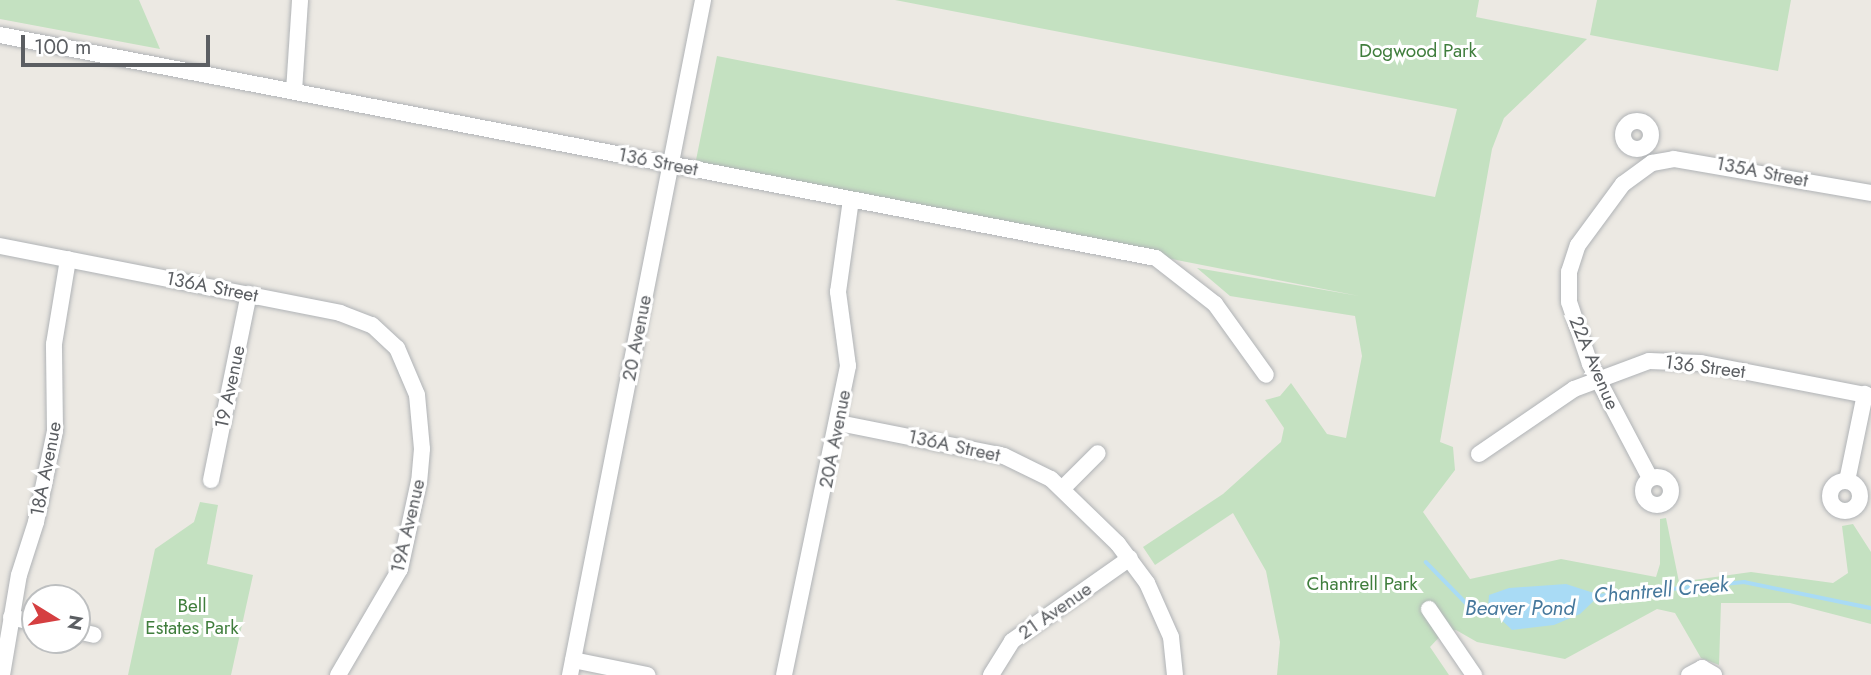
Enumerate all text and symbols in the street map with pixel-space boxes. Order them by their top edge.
scale bar [24,21,214,65]
text: 100 m [34,32,91,62]
park label: Dogwood Park [1359,40,1477,62]
street label: 136 Street [616,143,700,181]
street label: 135A Street [1714,152,1810,192]
street label: 136A Street [164,267,260,307]
street label: 20 Avenue [618,293,656,383]
street label: 22A Avenue [1564,313,1624,413]
street label: 19 Avenue [210,343,250,431]
street label: 136 Street [1663,351,1747,383]
street label: 20A Avenue [814,388,856,490]
street label: 18A Avenue [26,420,66,518]
street label: 136A Street [906,425,1002,467]
street label: 19A Avenue [386,477,430,575]
water label: Chantrell Creek [1592,572,1730,608]
park label: Chantrell Park [1307,573,1417,595]
street label: 21 Avenue [1014,578,1096,644]
north arrow [21,584,91,654]
park label: Bell Estates Park [145,595,239,639]
water label: Beaver Pond [1465,595,1575,621]
text: N [60,613,90,633]

